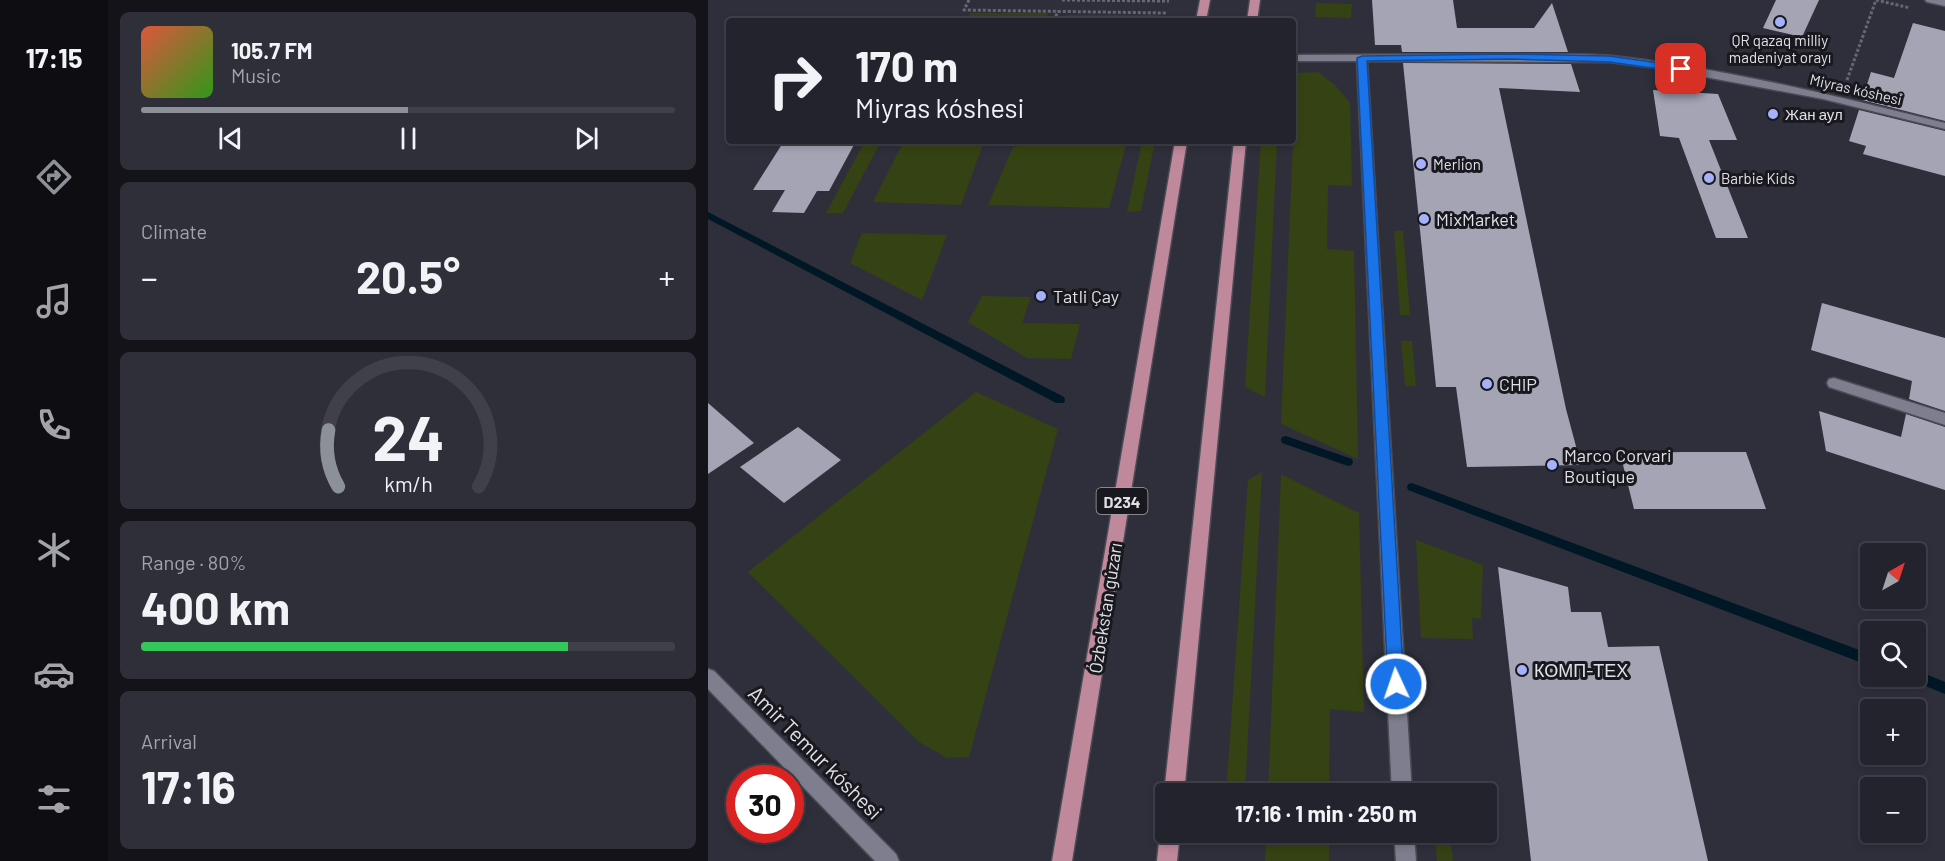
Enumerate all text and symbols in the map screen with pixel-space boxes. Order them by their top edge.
marker: QR qazaq milliy madeniyat orayı [1773,15,1787,29]
place label: QR qazaq milliy madeniyat orayı [1729,31,1831,66]
text: 105.7 FM [231,37,313,63]
text: 170 m [855,40,958,90]
text: 17:15 [26,41,82,73]
icon: right [756,42,834,120]
pin [1655,43,1706,94]
icon: arrive [1664,52,1697,85]
text: Music [231,63,281,87]
street label: Miyras kóshesi [1808,70,1904,108]
text: Miyras kóshesi [855,91,1024,123]
place label: Жан аул [1785,105,1843,123]
marker: Жан аул [1766,107,1780,121]
icon: previous [214,122,247,155]
icon: pause [392,122,425,155]
icon: next [570,122,603,155]
place label: Merlion [1433,155,1481,173]
icon: directions [33,156,75,198]
marker: Merlion [1414,157,1428,171]
place label: Barbie Kids [1721,169,1795,187]
marker: Barbie Kids [1702,171,1716,185]
place label: MixMarket [1436,208,1515,230]
marker: MixMarket [1417,212,1431,226]
text: Climate [141,219,207,243]
text: 20.5° [356,249,460,303]
text: − [141,257,158,297]
text: + [659,257,675,297]
icon: music [33,280,75,322]
place label: Tatli Çay [1053,285,1119,307]
marker: Tatli Çay [1034,289,1048,303]
place label: CHIP [1499,373,1537,395]
marker: CHIP [1480,377,1494,391]
text: 24 [372,400,444,474]
icon: phone [33,404,75,446]
place label: Marco Corvari Boutique [1564,444,1672,487]
marker: Marco Corvari Boutique [1545,458,1559,472]
text: km/h [384,472,432,497]
road number: D234 [1096,488,1148,514]
icon: climate [33,529,75,571]
street label: Ózbekstan gúzarı [1084,541,1126,675]
north arrow [1860,543,1926,609]
map controls [1860,543,1926,843]
text: Range · 80% [141,550,246,574]
text: 400 km [141,580,290,634]
button: search [1860,621,1926,687]
position arrow [1364,652,1428,716]
icon: car [33,653,75,695]
place label: КОМП-ТЕХ [1534,659,1628,681]
marker: КОМП-ТЕХ [1515,663,1529,677]
street label: Amir Temur kóshesi [744,680,888,824]
button: + [1860,699,1926,765]
text: Arrival [141,729,197,753]
text: 17:16 [141,759,236,813]
speed limit sign: 30 [726,765,804,843]
button: − [1860,777,1926,843]
icon: filters [33,778,75,820]
text: 17:16 · 1 min · 250 m [1235,800,1417,826]

